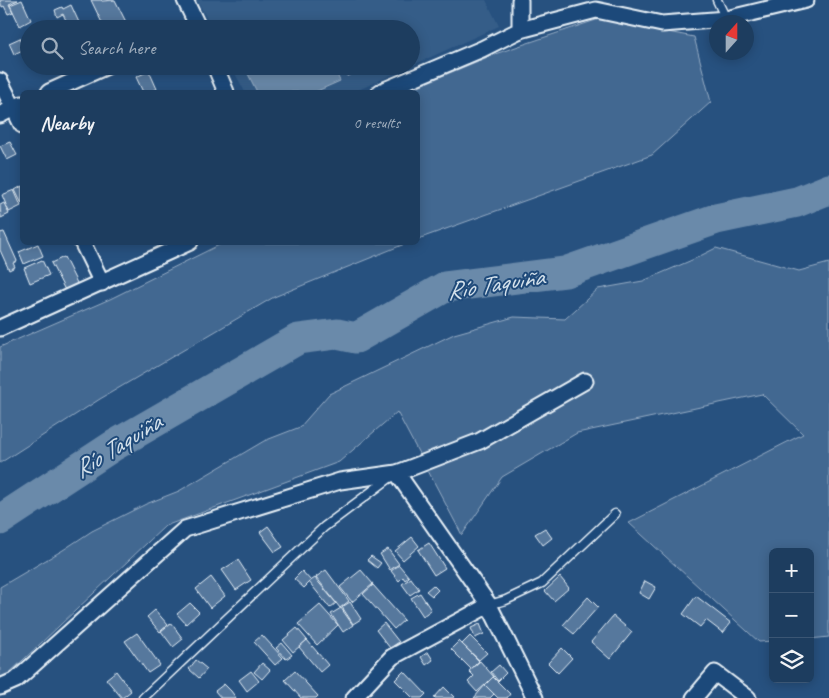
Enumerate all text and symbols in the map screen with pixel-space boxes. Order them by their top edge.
north arrow [709,15,754,60]
search box [20,20,420,75]
icon: search [38,34,66,62]
text: Search here [78,36,155,60]
text: Nearby [40,110,93,136]
text: 0 results [353,113,400,133]
water label: Río Taquiña [444,260,548,307]
water label: Río Taquiña [68,405,169,485]
map controls [769,548,814,683]
button: + [769,548,814,593]
button: − [769,593,814,638]
button: layers [769,638,814,683]

